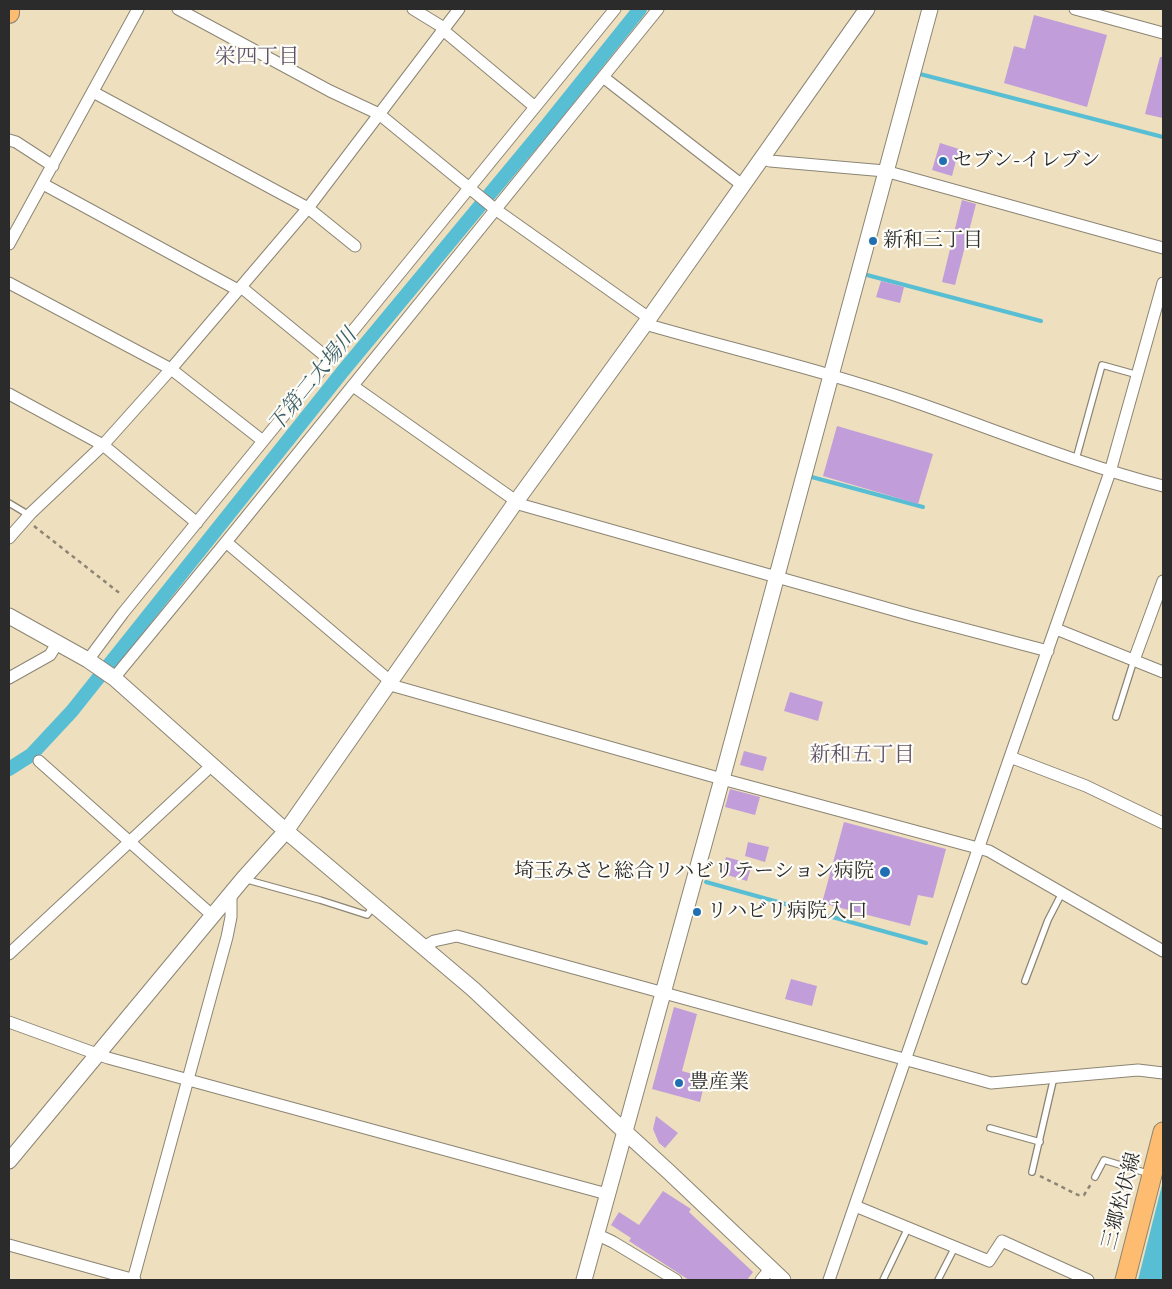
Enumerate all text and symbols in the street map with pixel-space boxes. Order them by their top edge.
district label: 栄四丁目 [215,44,299,70]
place label: セブン-イレブン [953,149,1100,173]
marker: セブン-イレブン [937,155,949,167]
place label: 新和三丁目 [883,229,983,253]
marker: 新和三丁目 [867,235,879,247]
water label: 下第二大場川 [264,324,362,438]
district label: 新和五丁目 [810,742,914,768]
place label: 埼玉みさと総合リハビリテーション病院 [514,860,874,884]
marker: 埼玉みさと総合リハビリテーション病院 [878,865,892,879]
place label: リハビリ病院入口 [707,900,867,924]
marker: リハビリ病院入口 [691,906,703,918]
place label: 豊産業 [689,1071,749,1095]
marker: 豊産業 [673,1077,685,1089]
street label: 三郷松伏線 [1097,1150,1147,1252]

